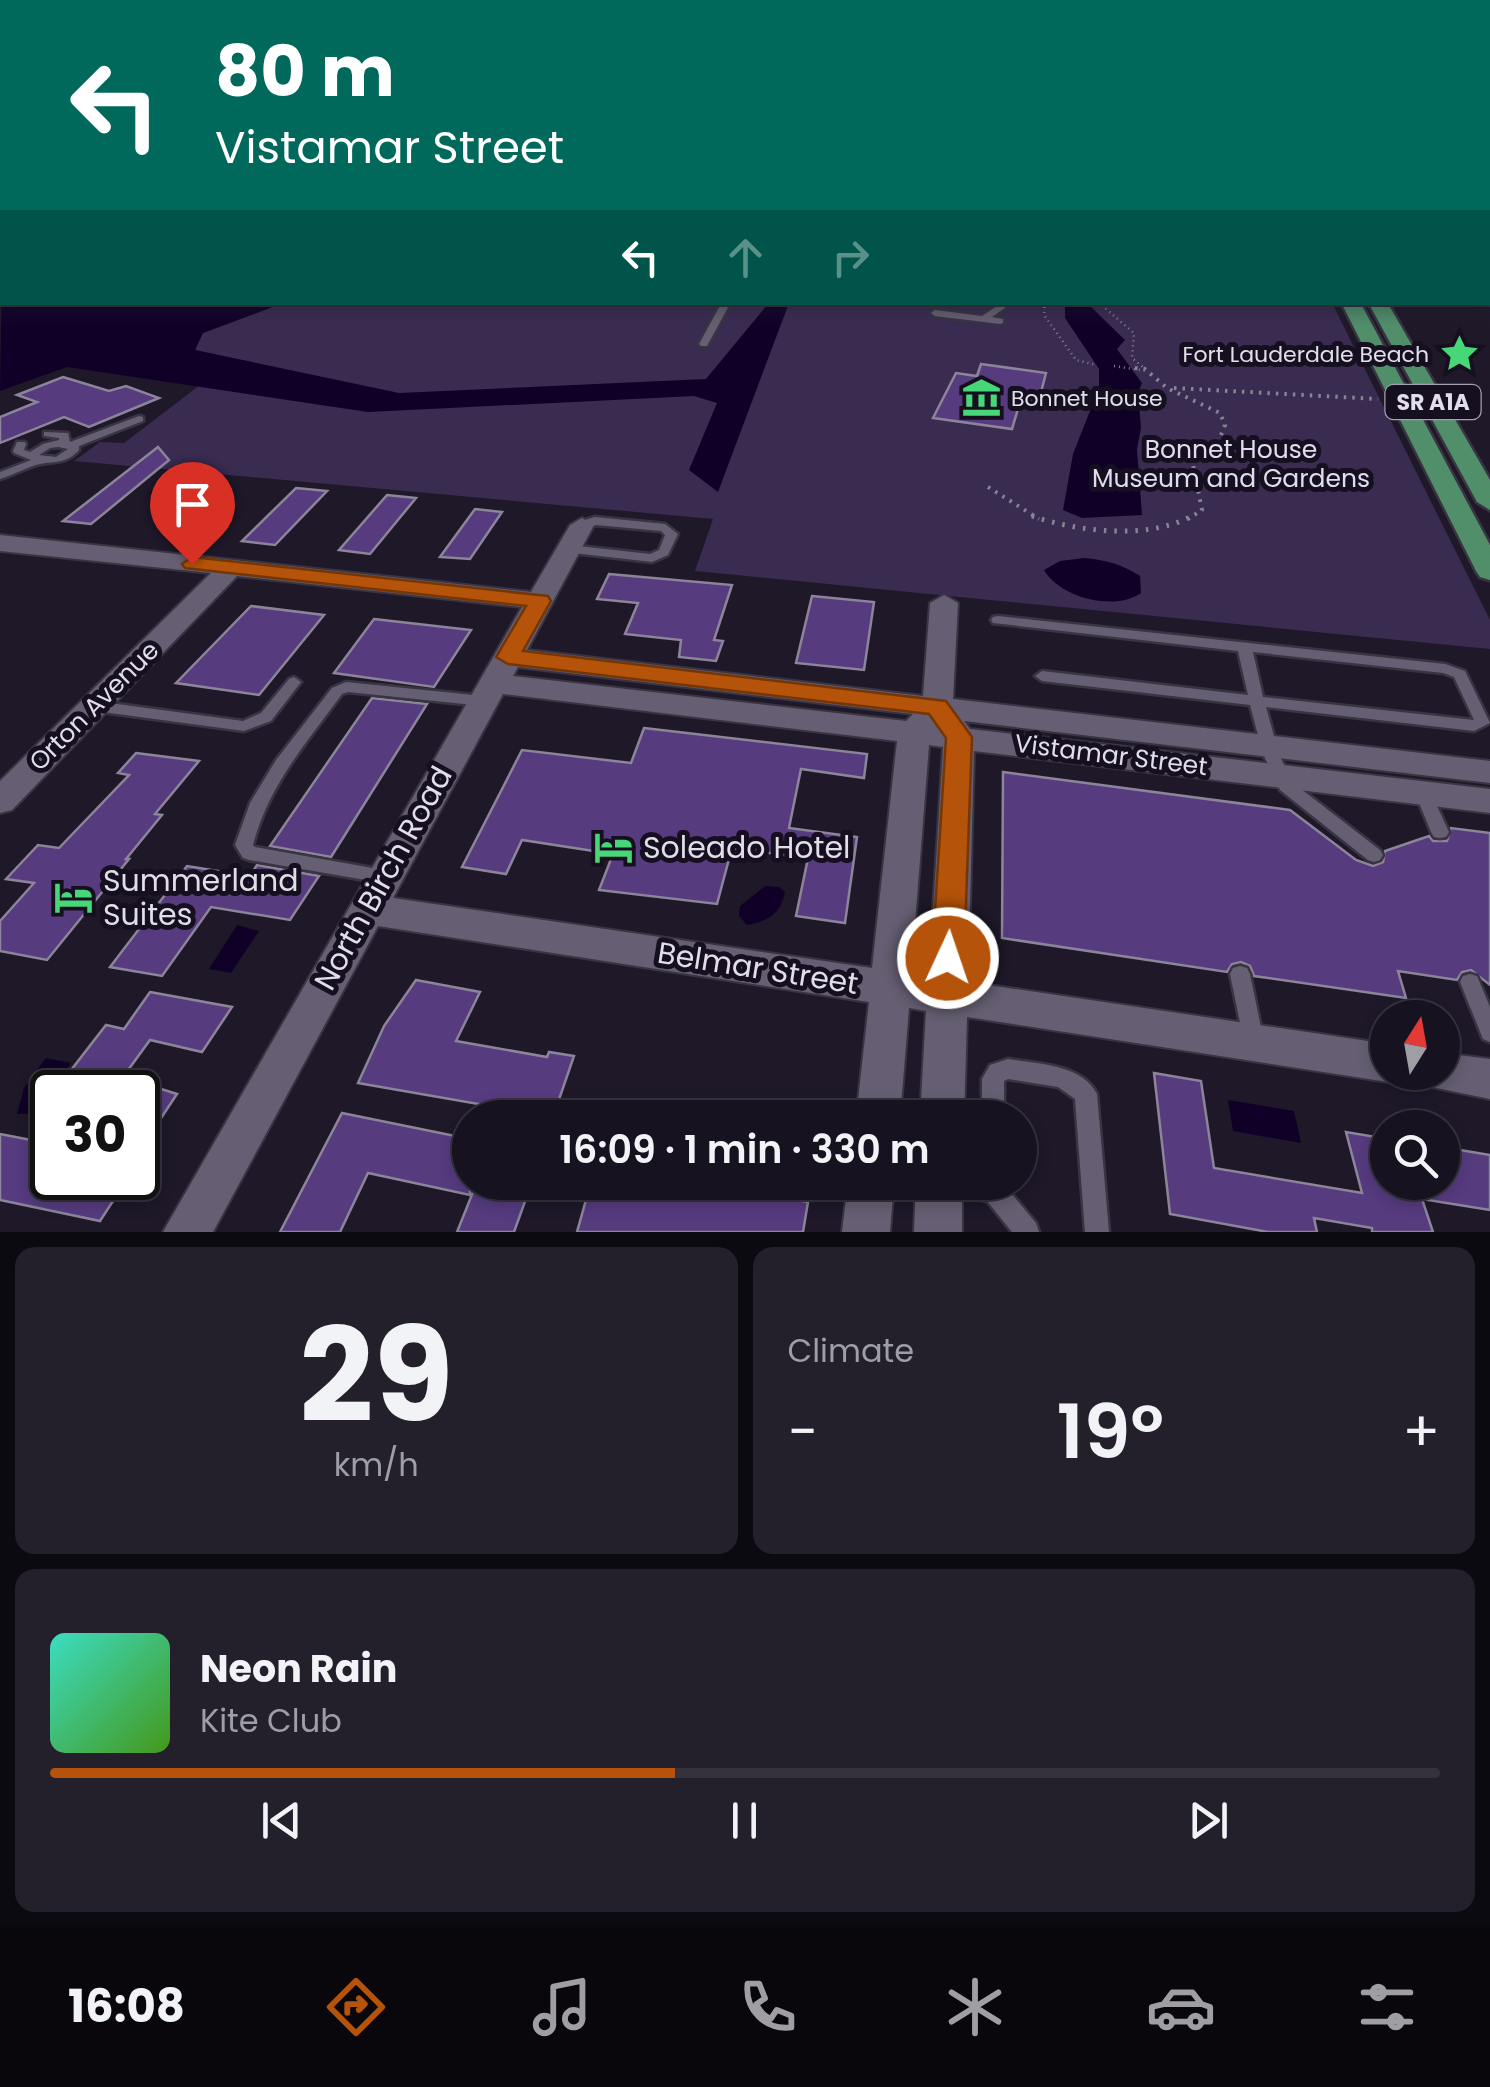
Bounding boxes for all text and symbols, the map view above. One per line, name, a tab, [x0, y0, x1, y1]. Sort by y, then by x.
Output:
text: 80 m	[215, 22, 395, 121]
icon: left	[50, 40, 180, 170]
text: Vistamar Street	[215, 116, 564, 179]
icon: left	[613, 230, 668, 285]
icon: ahead	[718, 230, 773, 285]
icon: right	[823, 230, 878, 285]
place icon: Fort Lauderdale Beach	[1438, 333, 1480, 375]
place label: Fort Lauderdale Beach	[1182, 339, 1429, 370]
museum icon: Bonnet House	[960, 377, 1002, 419]
place label: Bonnet House	[1011, 383, 1163, 414]
road number: SR A1A	[1386, 385, 1480, 419]
park label: Bonnet House Museum and Gardens	[1092, 432, 1370, 496]
pin	[150, 462, 235, 565]
icon: arrive	[165, 477, 220, 532]
street label: Orton Avenue	[21, 633, 167, 779]
street label: Vistamar Street	[1013, 726, 1209, 784]
street label: North Birch Road	[304, 758, 462, 998]
hotel icon: Soleado Hotel	[592, 826, 634, 868]
place label: Soleado Hotel	[643, 826, 850, 869]
place label: Summerland Suites	[103, 859, 299, 936]
hotel icon: Summerland Suites	[52, 876, 94, 918]
position arrow	[896, 906, 1000, 1010]
street label: Belmar Street	[655, 931, 861, 1005]
north arrow	[1370, 1000, 1460, 1090]
map controls	[1370, 1000, 1460, 1200]
speed limit sign: 30	[30, 1070, 160, 1200]
button: search	[1370, 1110, 1460, 1200]
text: 16:09 · 1 min · 330 m	[559, 1123, 930, 1176]
text: 29	[299, 1284, 453, 1467]
text: Climate	[788, 1328, 914, 1373]
text: 19°	[1056, 1379, 1164, 1484]
text: −	[788, 1393, 818, 1470]
text: +	[1402, 1393, 1440, 1470]
text: km/h	[334, 1442, 419, 1487]
text: Neon Rain	[200, 1642, 397, 1695]
text: Kite Club	[200, 1698, 342, 1743]
icon: previous	[254, 1793, 309, 1848]
icon: pause	[717, 1793, 772, 1848]
icon: next	[1181, 1793, 1236, 1848]
icon: directions	[321, 1972, 391, 2042]
icon: music	[527, 1972, 597, 2042]
icon: phone	[733, 1972, 803, 2042]
icon: climate	[940, 1972, 1010, 2042]
icon: car	[1146, 1972, 1216, 2042]
icon: filters	[1352, 1972, 1422, 2042]
text: 16:08	[68, 1975, 185, 2038]

